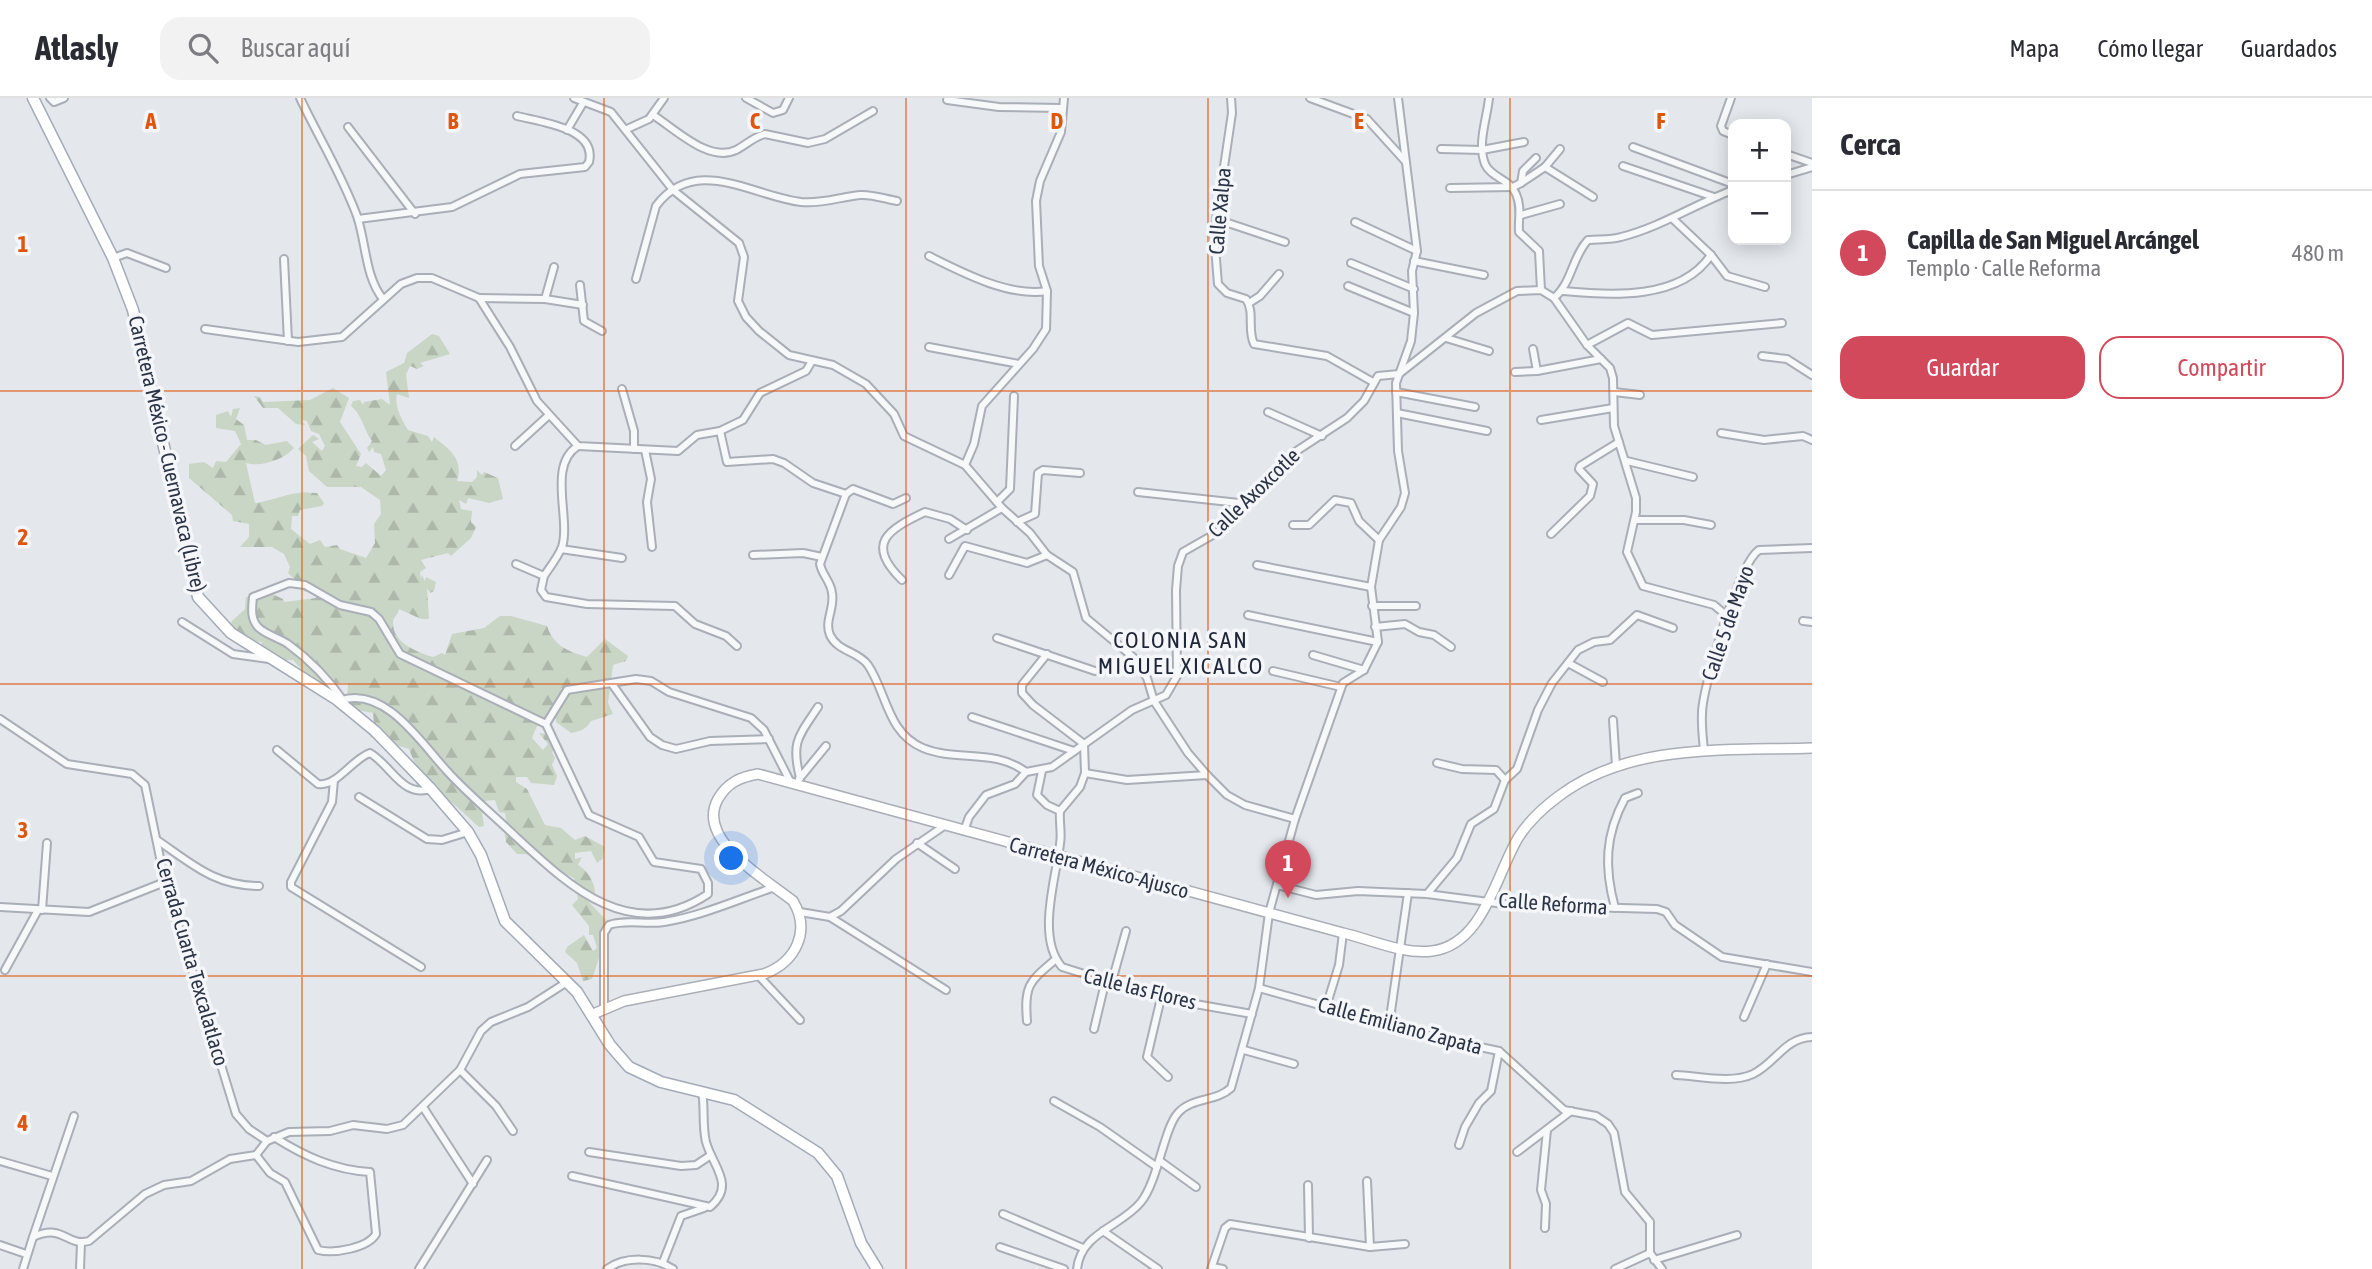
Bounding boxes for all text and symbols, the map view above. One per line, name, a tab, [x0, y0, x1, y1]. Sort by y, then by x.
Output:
search box	[160, 17, 650, 80]
text: Atlasly	[35, 29, 118, 67]
icon: search	[184, 29, 222, 67]
text: Buscar aquí	[240, 33, 350, 63]
text: Mapa	[2010, 35, 2059, 62]
text: Cómo llegar	[2097, 35, 2203, 62]
text: Guardados	[2241, 35, 2337, 62]
text: A	[144, 108, 157, 134]
text: B	[448, 108, 459, 134]
text: C	[750, 108, 761, 134]
text: D	[1051, 108, 1064, 134]
text: E	[1354, 108, 1364, 134]
text: F	[1656, 108, 1666, 134]
map controls	[1728, 119, 1791, 245]
button: +	[1728, 119, 1791, 182]
text: Cerca	[1840, 127, 1901, 161]
street label: Calle Xalpa	[1203, 167, 1235, 255]
button: −	[1728, 182, 1791, 245]
text: Capilla de San Miguel Arcángel	[1907, 225, 2199, 255]
text: 1	[18, 231, 29, 257]
text: 1	[1858, 240, 1868, 266]
text: 480 m	[2292, 240, 2344, 266]
text: Templo · Calle Reforma	[1907, 255, 2101, 281]
street label: Carretera México - Cuernavaca (Libre)	[124, 313, 211, 594]
button: Guardar	[1840, 336, 2085, 399]
button: Compartir	[2099, 336, 2344, 399]
street label: Calle Axoxcotle	[1203, 443, 1304, 542]
text: 2	[18, 524, 28, 550]
street label: Calle 5 de Mayo	[1696, 562, 1758, 683]
district label: COLONIA SAN MIGUEL XICALCO	[1098, 627, 1264, 679]
text: 3	[18, 817, 28, 843]
street label: Carretera México-Ajusco	[1007, 832, 1192, 903]
pin: 1	[1265, 840, 1311, 898]
your location	[714, 841, 748, 875]
street label: Cerrada Cuarta Texcalatlaco	[152, 855, 234, 1068]
street label: Calle Reforma	[1498, 887, 1608, 919]
street label: Calle las Flores	[1082, 962, 1199, 1014]
street label: Calle Emiliano Zapata	[1315, 992, 1485, 1059]
text: 4	[17, 1110, 29, 1136]

